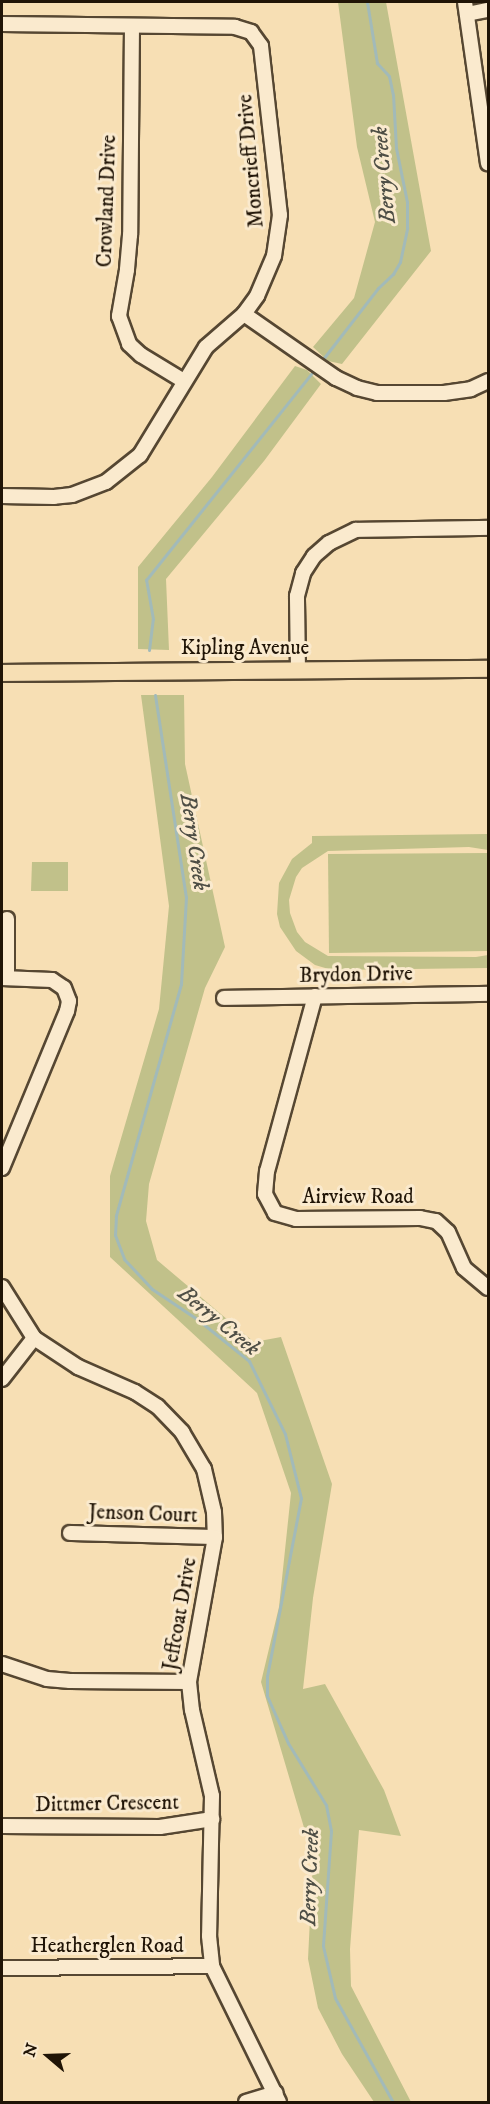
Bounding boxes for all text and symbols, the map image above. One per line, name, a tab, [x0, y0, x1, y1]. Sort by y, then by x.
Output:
street label: Moncrieff Drive	[233, 93, 269, 229]
water label: Berry Creek	[367, 125, 401, 225]
street label: Crowland Drive	[92, 134, 122, 268]
street label: Kipling Avenue	[181, 635, 309, 661]
water label: Berry Creek	[174, 792, 214, 892]
street label: Brydon Drive	[299, 961, 413, 989]
street label: Airview Road	[302, 1184, 414, 1210]
water label: Berry Creek	[173, 1280, 265, 1362]
street label: Jenson Court	[88, 1500, 198, 1528]
street label: Jeffcoat Drive	[158, 1555, 202, 1673]
street label: Dittmer Crescent	[35, 1790, 179, 1818]
water label: Berry Creek	[295, 1828, 325, 1926]
street label: Heatherglen Road	[30, 1933, 184, 1959]
north arrow	[18, 2026, 78, 2086]
text: N	[19, 2041, 43, 2060]

